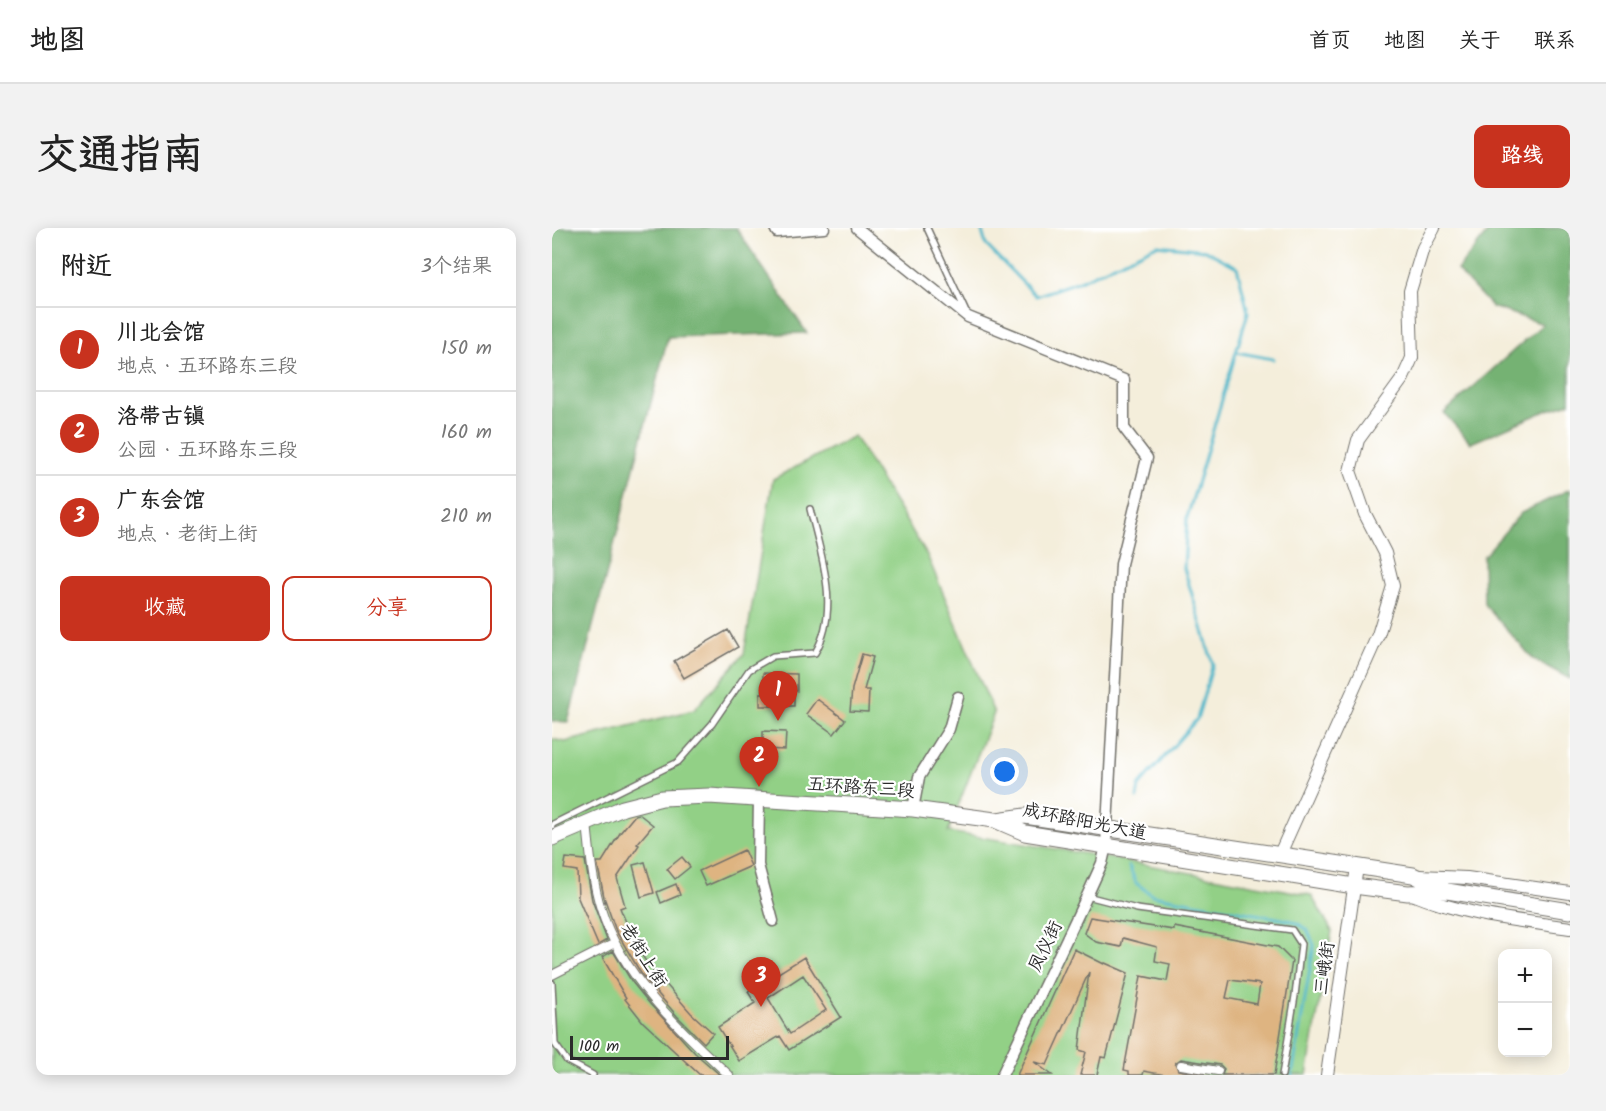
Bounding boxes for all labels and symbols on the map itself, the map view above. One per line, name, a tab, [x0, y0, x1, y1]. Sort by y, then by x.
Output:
pin: 1	[758, 672, 798, 721]
pin: 2	[740, 738, 778, 787]
your location	[990, 757, 1019, 786]
street label: 五环路东三段	[806, 770, 916, 807]
street label: 成环路阳光大道	[1020, 796, 1149, 849]
street label: 凤仪街	[1021, 916, 1071, 977]
street label: 老街上街	[611, 918, 674, 994]
street label: 三峨街	[1307, 939, 1344, 997]
pin: 3	[742, 958, 780, 1007]
scale bar	[570, 1033, 729, 1060]

